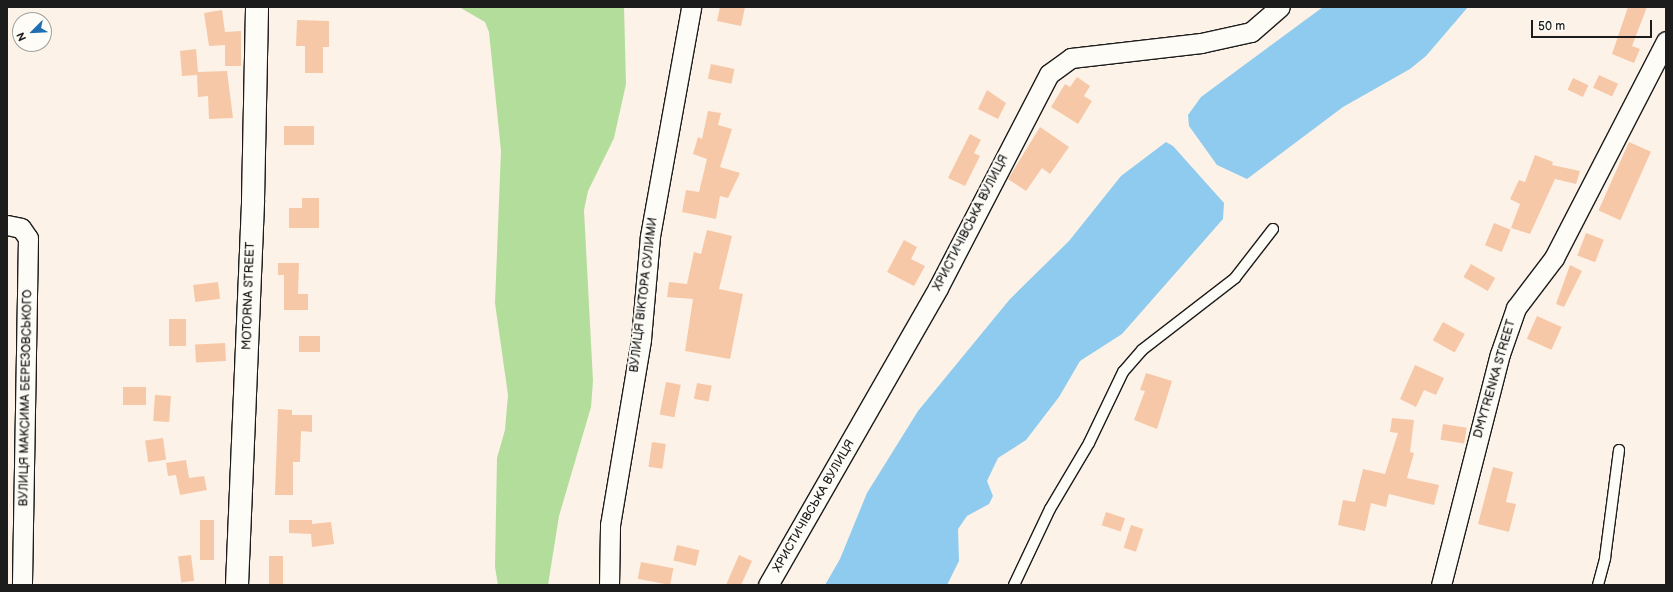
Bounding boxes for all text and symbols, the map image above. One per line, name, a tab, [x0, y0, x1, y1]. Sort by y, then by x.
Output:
north arrow	[12, 12, 52, 52]
scale bar	[1533, 12, 1654, 38]
text: 50 m	[1538, 19, 1565, 34]
text: N	[14, 30, 29, 43]
street label: ХРИСТИЧІВСЬКА ВУЛИЦЯ	[930, 153, 1012, 293]
street label: ВУЛИЦЯ ВІКТОРА СУЛИМИ	[627, 217, 661, 373]
street label: MOTORNA STREET	[240, 242, 258, 350]
street label: ВУЛИЦЯ МАКСИМА БЕРЕЗОВСЬКОГО	[17, 289, 35, 507]
street label: DMYTRENKA STREET	[1471, 318, 1519, 440]
street label: ХРИСТИЧІВСЬКА ВУЛИЦЯ	[770, 437, 858, 575]

